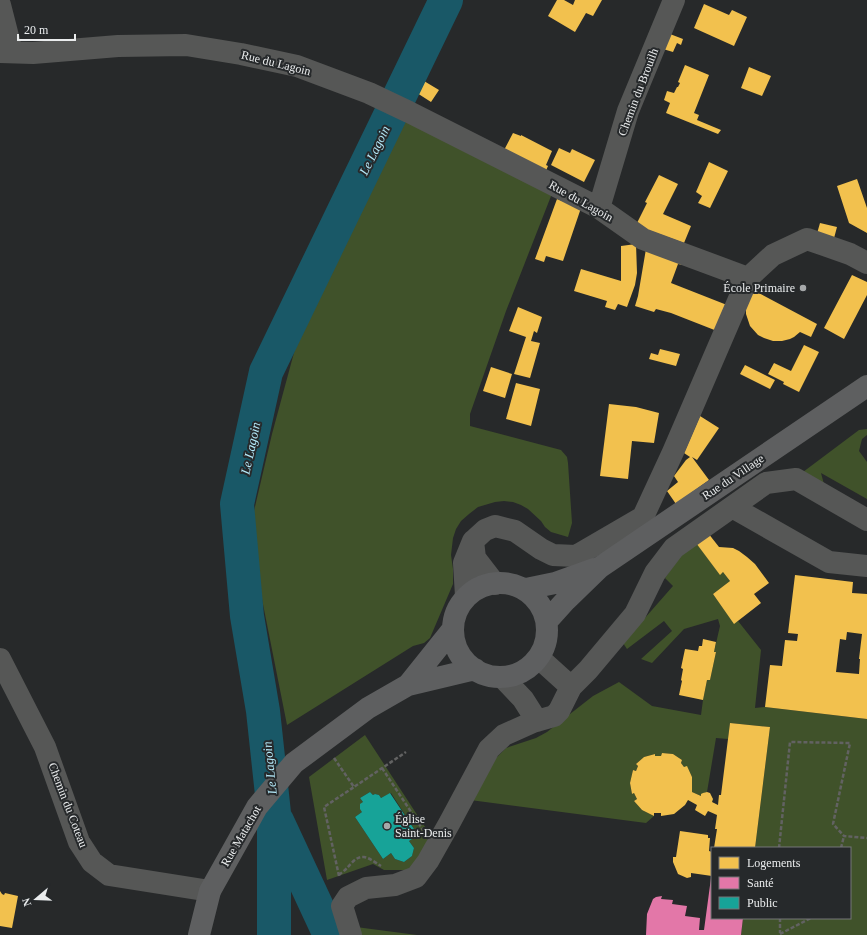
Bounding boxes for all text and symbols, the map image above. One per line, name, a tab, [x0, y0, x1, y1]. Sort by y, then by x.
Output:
scale bar	[18, 16, 75, 42]
text: 20 m	[24, 23, 49, 37]
street label: Chemin du Brouilh	[615, 46, 661, 138]
street label: Rue du Lagoin	[240, 48, 312, 78]
water label: Le Lagoin	[356, 123, 393, 178]
street label: Rue du Lagoin	[546, 178, 616, 224]
place label: École Primaire	[723, 281, 795, 295]
marker: École Primaire	[798, 283, 808, 293]
water label: Le Lagoin	[237, 421, 263, 477]
street label: Rue du Village	[699, 451, 767, 503]
water label: Le Lagoin	[259, 741, 280, 796]
street label: Chemin du Coteau	[45, 760, 91, 850]
street label: Rue Matachot	[218, 803, 264, 869]
place label: Église Saint-Denis	[395, 812, 452, 840]
marker: Église Saint-Denis	[382, 821, 392, 831]
legend	[711, 847, 851, 919]
text: Logements	[747, 856, 801, 870]
text: Santé	[747, 876, 774, 890]
north arrow	[16, 879, 56, 919]
text: N	[20, 896, 34, 908]
text: Public	[747, 896, 778, 910]

